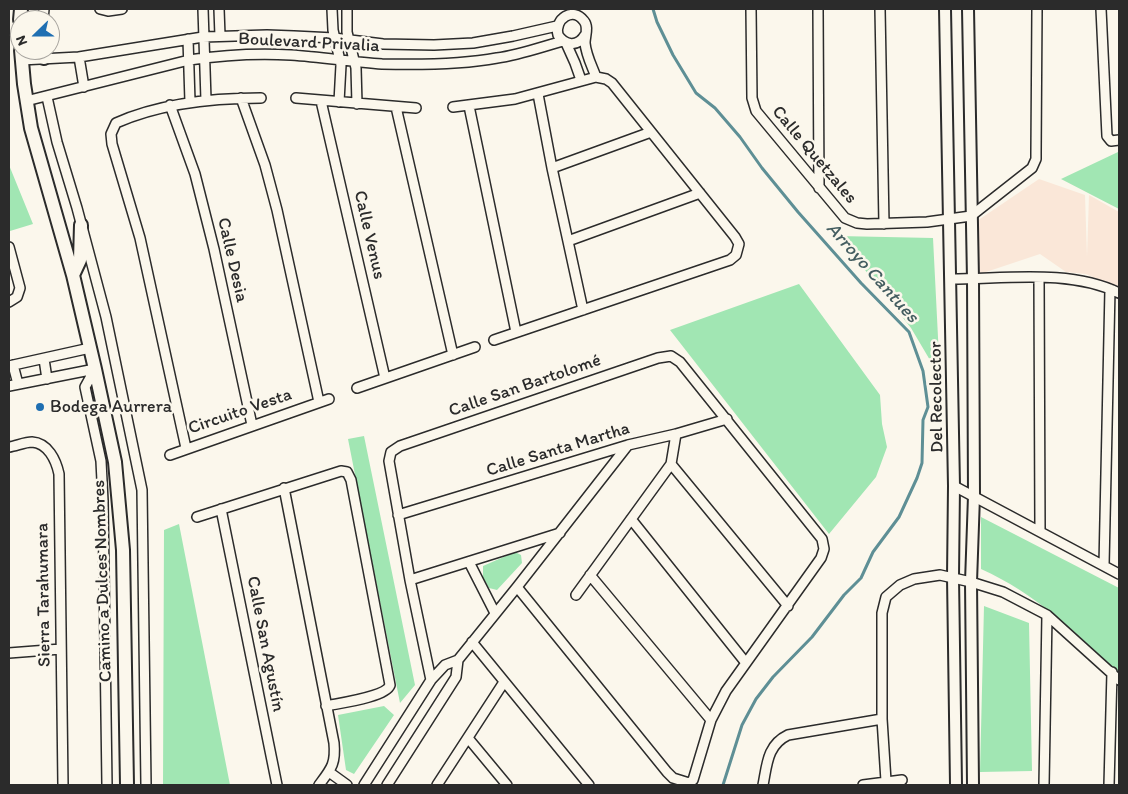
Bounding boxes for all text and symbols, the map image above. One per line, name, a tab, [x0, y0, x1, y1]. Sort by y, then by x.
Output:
north arrow	[10, 10, 60, 60]
street label: Boulevard Privalia	[238, 29, 380, 57]
text: N	[12, 33, 31, 48]
street label: Calle Quetzales	[767, 102, 861, 208]
street label: Calle Venus	[348, 189, 390, 281]
street label: Calle Desia	[212, 216, 252, 304]
water label: Arroyo Cantues	[821, 218, 923, 328]
street label: Del Recolector	[925, 341, 949, 453]
street label: Calle San Bartolomé	[446, 350, 604, 422]
street label: Circuito Vesta	[185, 384, 295, 440]
place label: Bodega Aurrera	[50, 396, 172, 418]
marker: Bodega Aurrera	[34, 401, 46, 413]
street label: Calle Santa Martha	[484, 418, 632, 482]
street label: Camino a Dulces Nombres	[89, 480, 117, 682]
street label: Sierra Tarahumara	[32, 523, 56, 667]
street label: Calle San Agustín	[241, 574, 289, 714]

